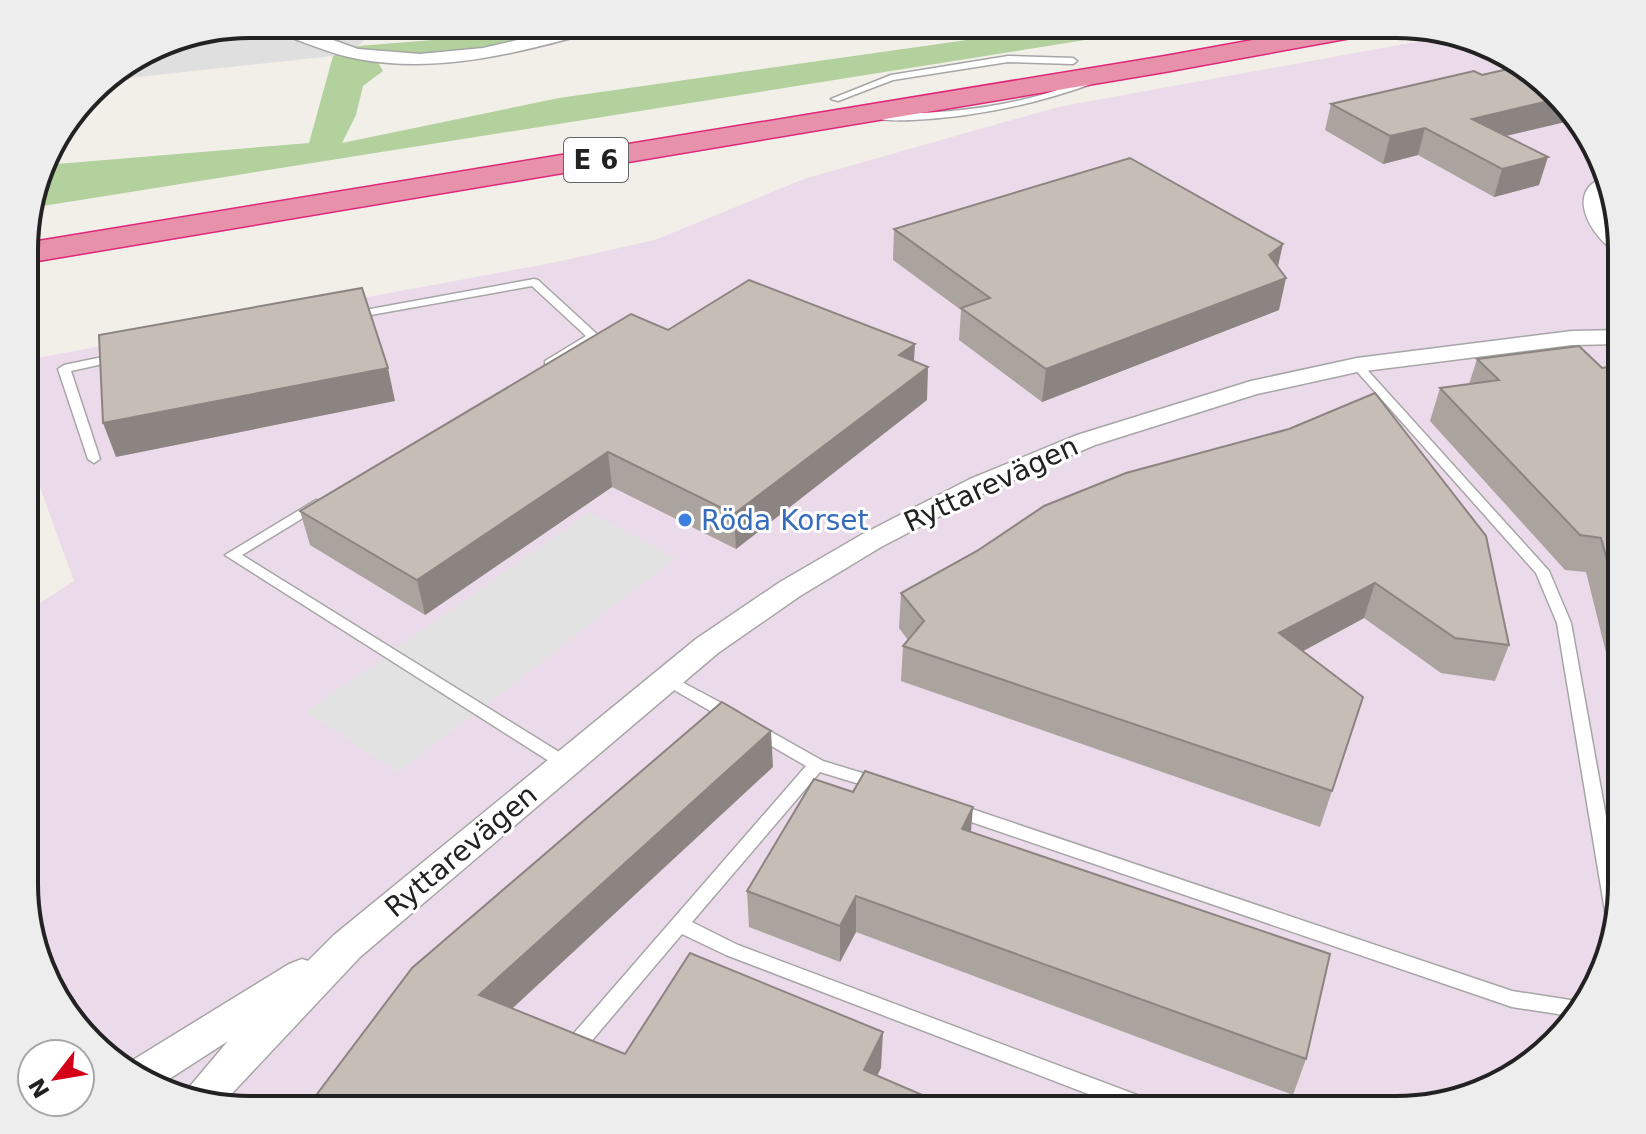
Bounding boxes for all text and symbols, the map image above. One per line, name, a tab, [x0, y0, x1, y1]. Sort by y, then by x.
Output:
road number: E 6	[564, 138, 628, 182]
street label: Ryttarevägen	[899, 429, 1083, 539]
place label: Röda Korset	[701, 504, 869, 537]
marker: Röda Korset	[676, 511, 694, 529]
street label: Ryttarevägen	[378, 778, 544, 924]
north arrow	[16, 1038, 96, 1118]
text: N	[24, 1074, 55, 1102]

